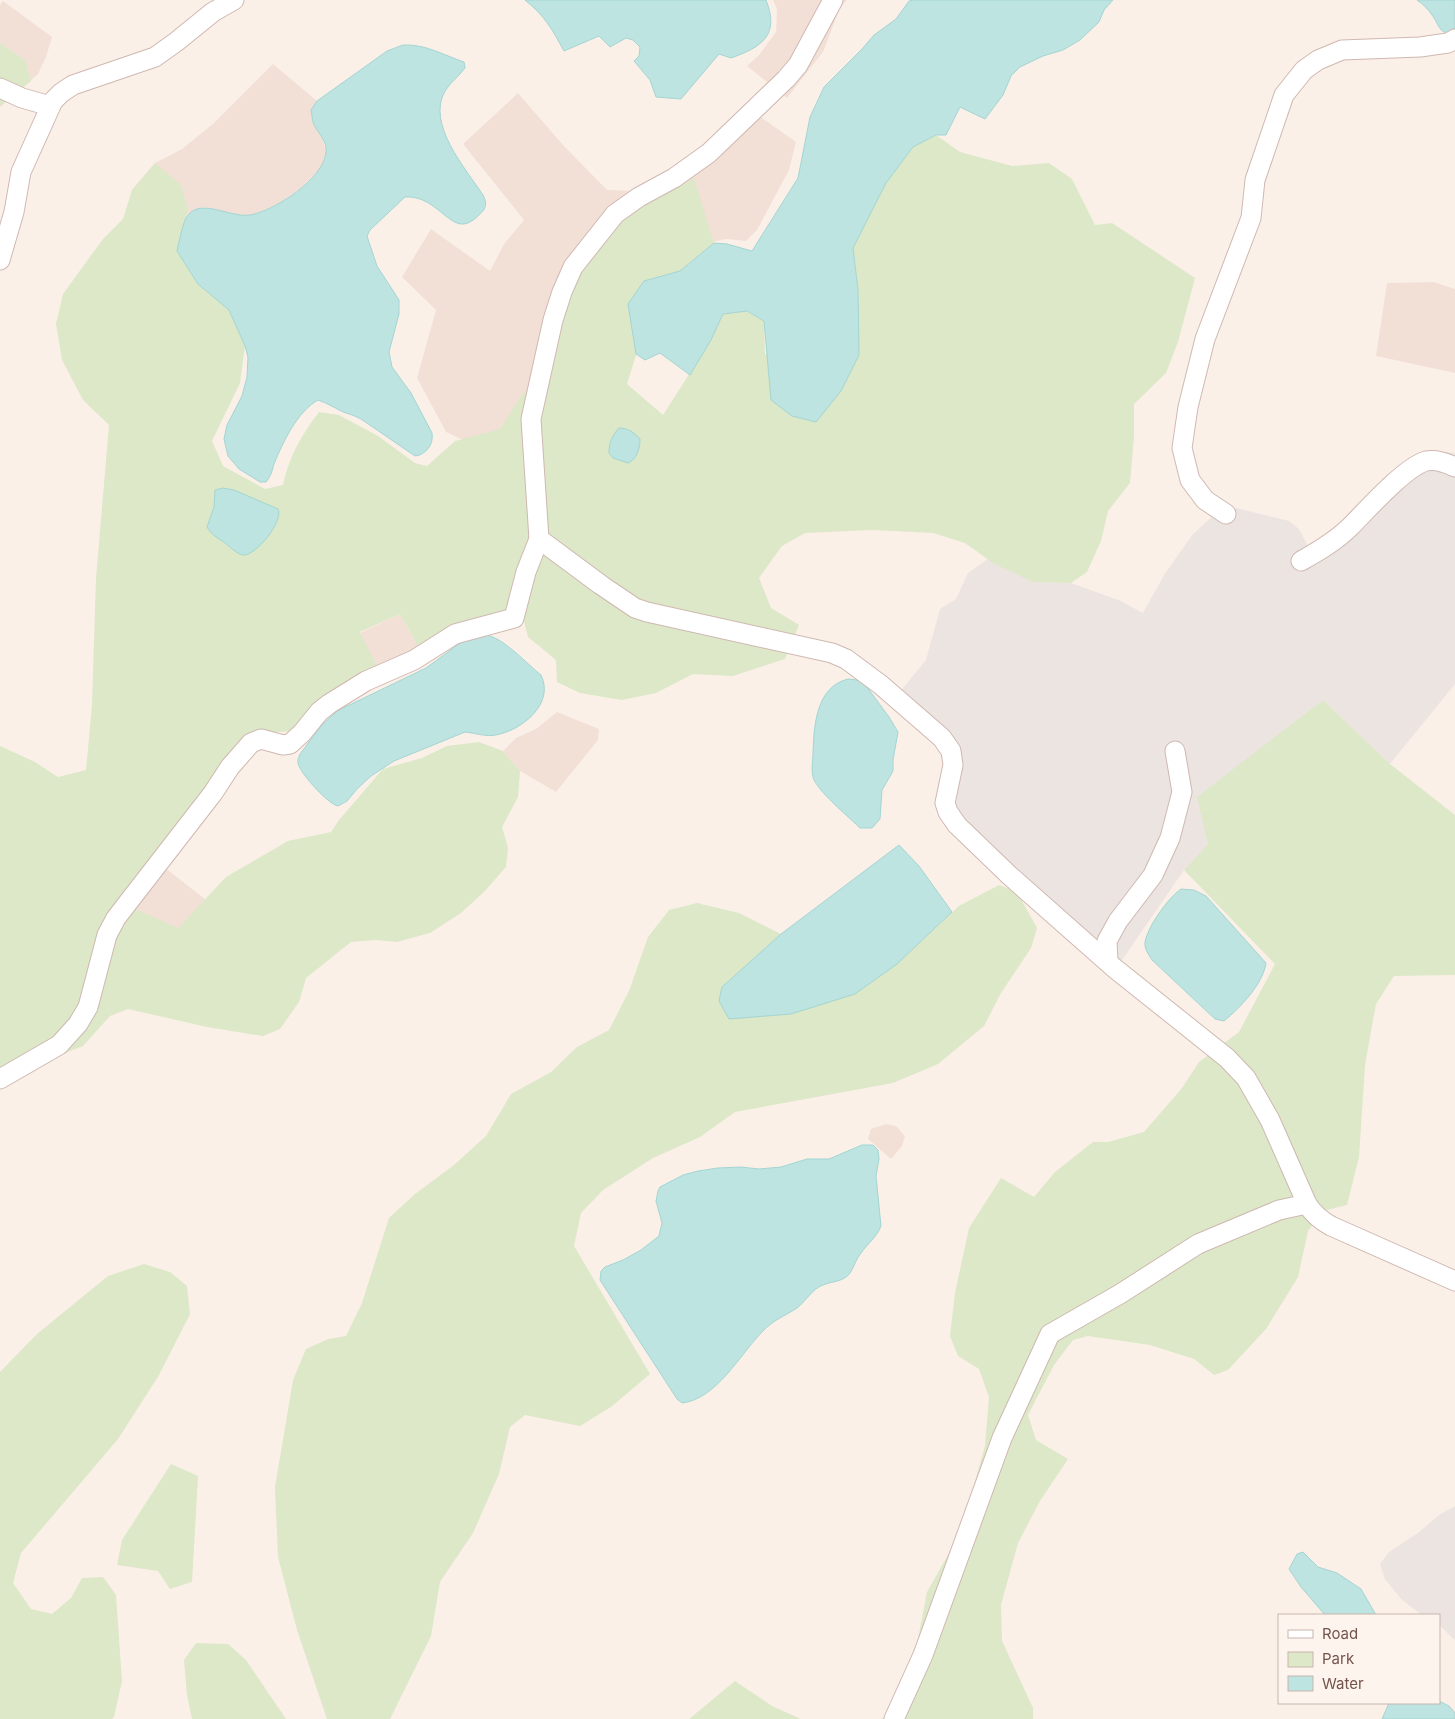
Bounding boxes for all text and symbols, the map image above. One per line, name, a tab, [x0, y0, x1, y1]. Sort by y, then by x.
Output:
legend	[1278, 1614, 1440, 1704]
text: Road	[1322, 1624, 1358, 1643]
text: Park	[1322, 1649, 1355, 1668]
text: Water	[1322, 1674, 1364, 1693]

